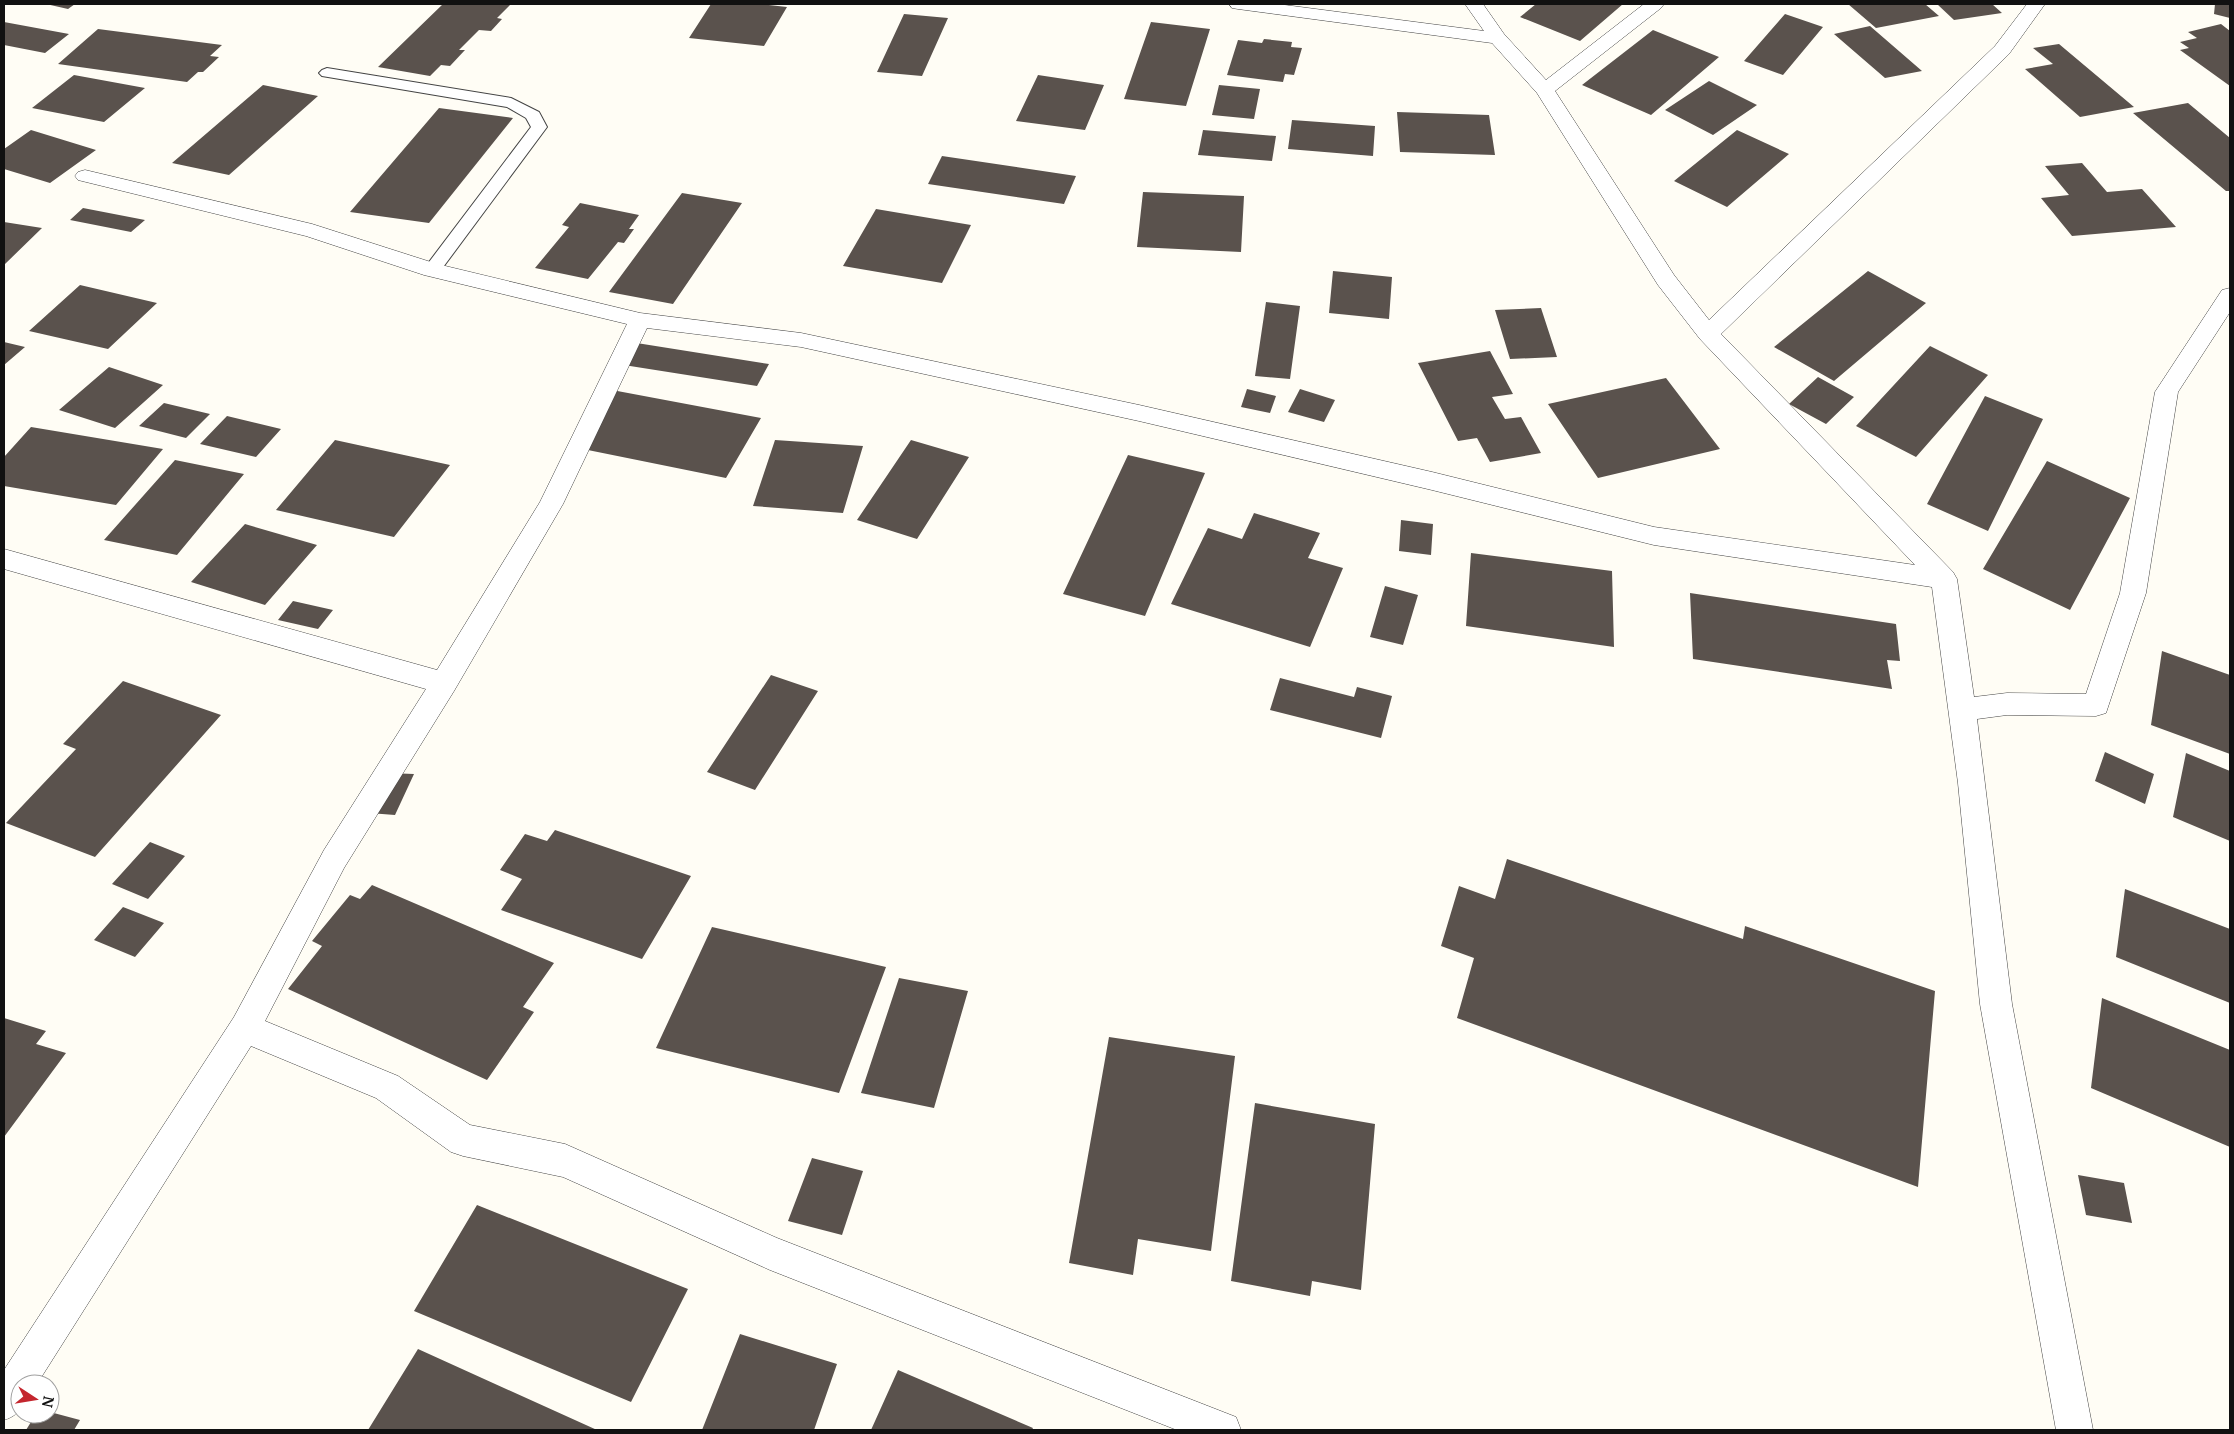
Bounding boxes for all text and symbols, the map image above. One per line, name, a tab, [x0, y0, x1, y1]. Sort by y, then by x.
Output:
north arrow	[10, 1374, 60, 1424]
text: N	[38, 1394, 58, 1409]

